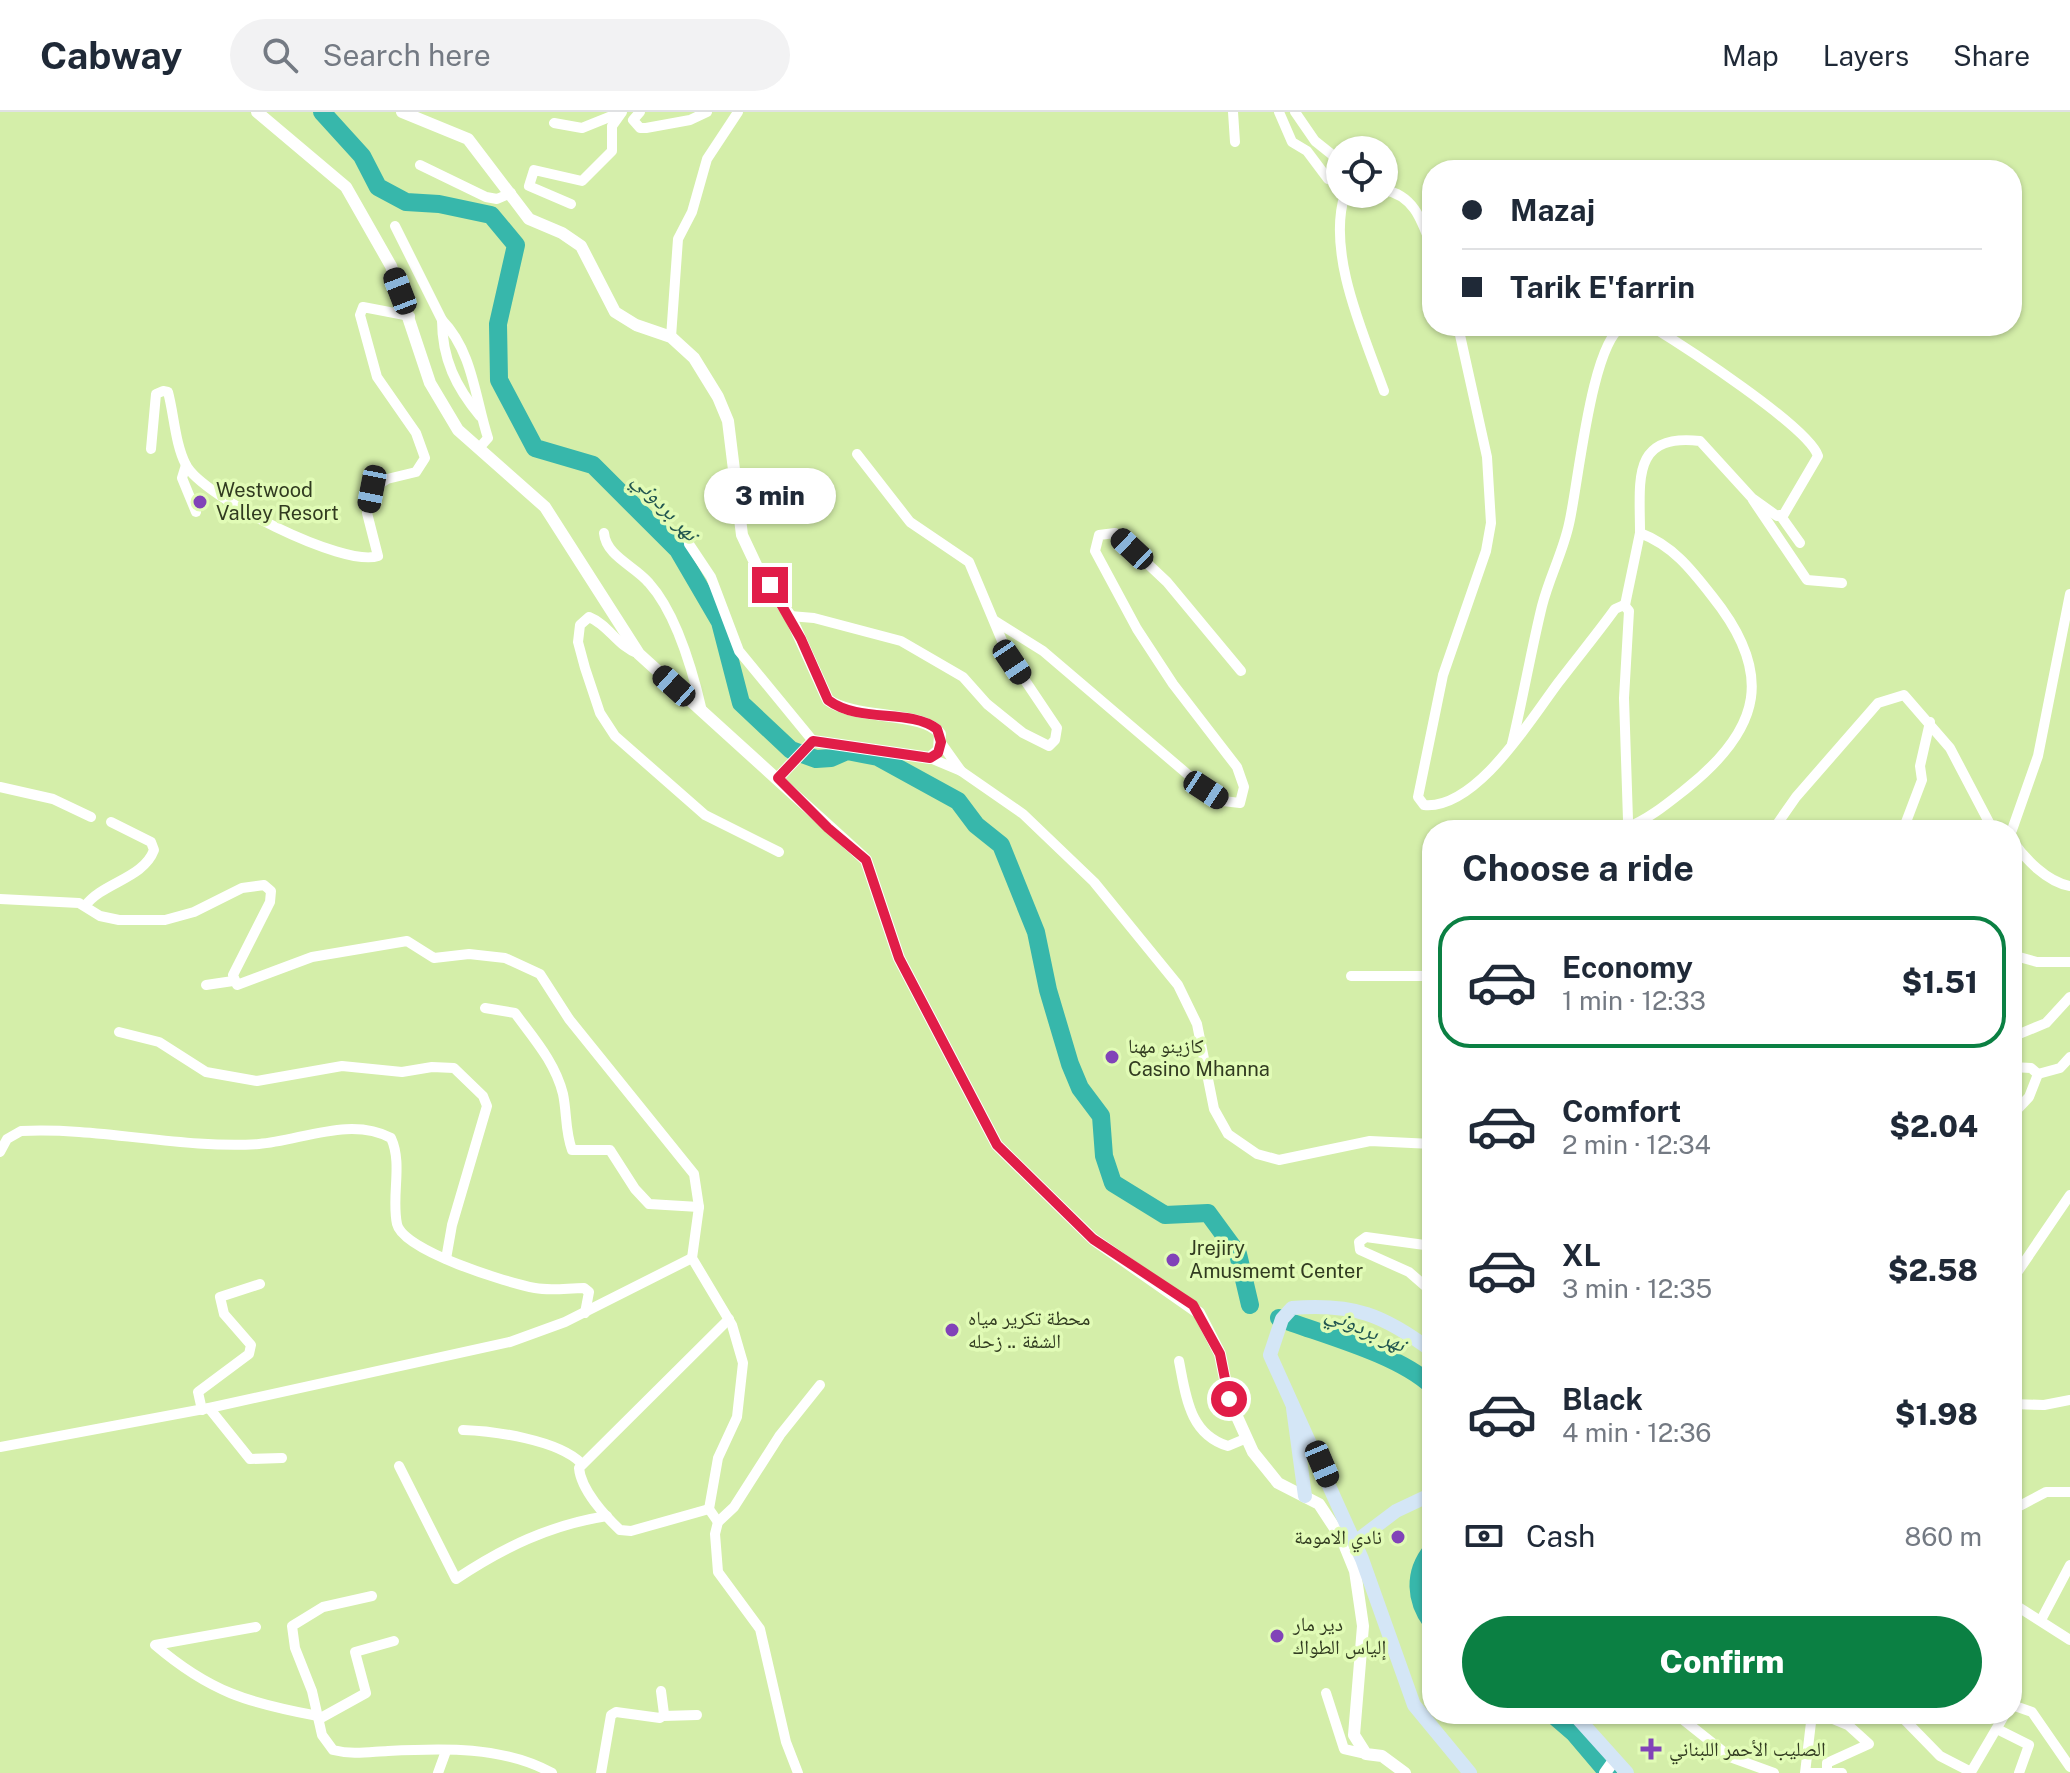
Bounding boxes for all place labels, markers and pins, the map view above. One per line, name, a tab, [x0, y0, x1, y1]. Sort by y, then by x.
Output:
place label: Westwood Valley Resort	[216, 478, 339, 525]
marker: Westwood Valley Resort	[191, 493, 209, 511]
place label: كازينو مهنا Casino Mhanna	[1128, 1034, 1270, 1081]
marker: كازينو مهنا Casino Mhanna	[1103, 1048, 1121, 1066]
place label: Jrejiry Amusmemt Center	[1189, 1236, 1363, 1283]
marker: Jrejiry Amusmemt Center	[1164, 1251, 1182, 1269]
place label: محطة تكرير مياه الشفة .. زحله	[968, 1306, 1090, 1353]
marker: محطة تكرير مياه الشفة .. زحله	[943, 1321, 961, 1339]
place label: نادي الامومة	[1294, 1525, 1382, 1553]
marker: نادي الامومة	[1389, 1528, 1407, 1546]
place label: دير مار إلياس الطواك	[1292, 1612, 1386, 1661]
marker: دير مار إلياس الطواك	[1268, 1627, 1286, 1645]
place label: الصليب الأحمر اللبناني	[1669, 1737, 1826, 1765]
marker: الصليب الأحمر اللبناني	[1640, 1738, 1662, 1760]

